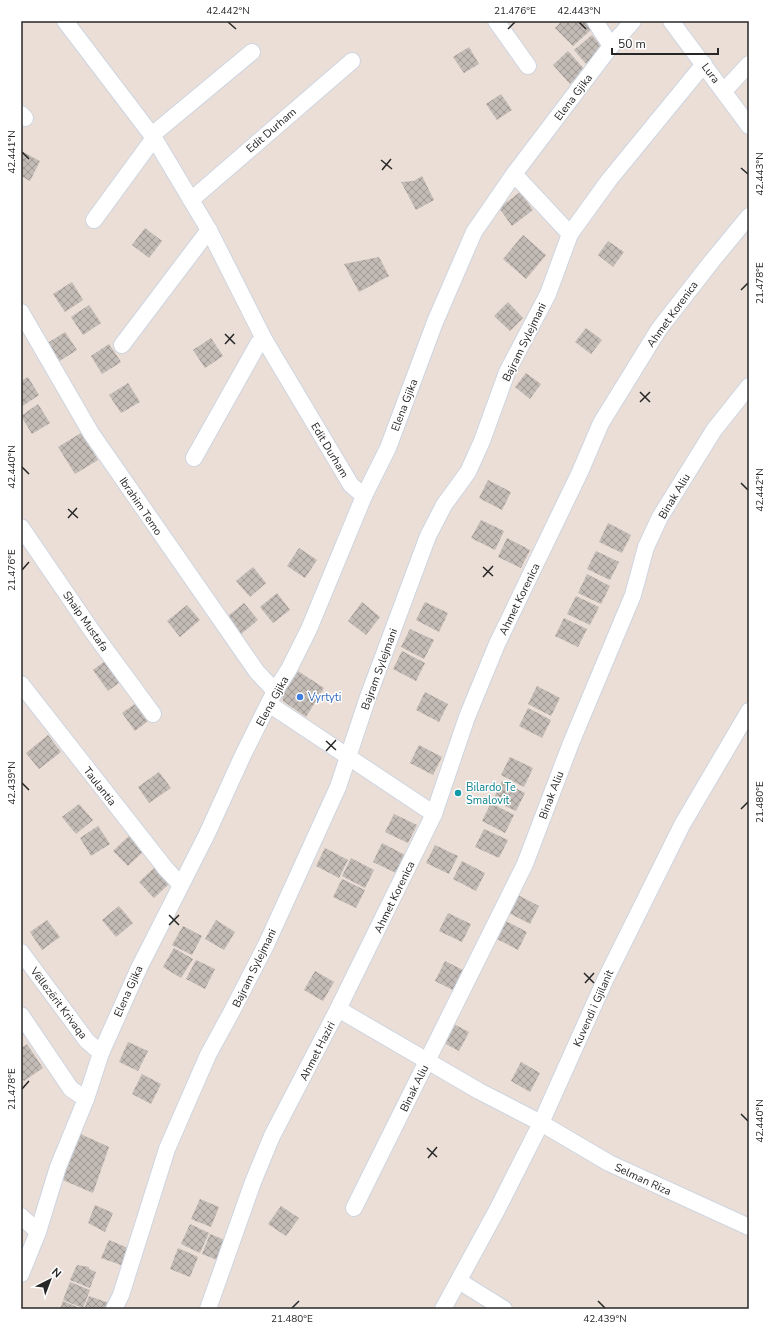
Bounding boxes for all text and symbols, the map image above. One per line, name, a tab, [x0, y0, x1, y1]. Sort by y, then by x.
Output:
text: 42.442°N	[206, 4, 250, 18]
text: 21.476°E	[494, 4, 536, 18]
text: 42.443°N	[557, 4, 601, 18]
scale bar	[612, 30, 718, 56]
text: 50 m	[618, 36, 646, 52]
street label: Lura	[698, 60, 723, 87]
street label: Elena Gjika	[551, 71, 596, 124]
street label: Edit Durham	[243, 104, 300, 156]
text: 42.441°N	[5, 130, 19, 174]
text: 42.443°N	[753, 152, 767, 196]
text: 21.478°E	[753, 262, 767, 304]
street label: Ahmet Korenica	[643, 278, 702, 350]
street label: Bajram Sylejmani	[499, 300, 550, 384]
street label: Elena Gjika	[388, 377, 421, 433]
street label: Edit Durham	[307, 420, 352, 481]
text: 42.440°N	[5, 445, 19, 489]
text: 42.442°N	[753, 468, 767, 512]
street label: Binak Aliu	[655, 471, 694, 522]
street label: Ibrahim Temo	[116, 474, 166, 538]
text: 21.476°E	[5, 549, 19, 591]
street label: Ahmet Korenica	[496, 561, 543, 638]
street label: Shaip Mustafa	[59, 588, 112, 655]
street label: Bajram Sylejmani	[358, 626, 401, 712]
street label: Elena Gjika	[253, 674, 292, 729]
place label: Vyrtyti	[307, 690, 341, 705]
marker: Vyrtyti	[295, 692, 305, 702]
text: 42.439°N	[5, 761, 19, 805]
street label: Taulantia	[80, 764, 120, 809]
street label: Binak Aliu	[535, 769, 568, 821]
place label: Bilardo Te Smalovit	[466, 780, 516, 808]
text: 21.480°E	[753, 781, 767, 823]
marker: Bilardo Te Smalovit	[453, 788, 463, 798]
street label: Ahmet Korenica	[371, 859, 418, 936]
street label: Bajram Sylejmani	[229, 926, 280, 1010]
street label: Elena Gjika	[110, 963, 147, 1019]
street label: Vëllezërit Krivaqa	[26, 964, 91, 1042]
street label: Kuvendi i Gjilanit	[570, 967, 617, 1049]
street label: Ahmet Haziri	[296, 1019, 339, 1083]
street label: Binak Aliu	[397, 1062, 432, 1114]
text: 21.478°E	[5, 1068, 19, 1110]
text: 42.440°N	[753, 1099, 767, 1143]
street label: Selman Riza	[612, 1160, 674, 1199]
north arrow	[30, 1260, 70, 1300]
text: N	[48, 1265, 64, 1281]
text: 21.480°E	[271, 1312, 313, 1326]
text: 42.439°N	[583, 1312, 627, 1326]

